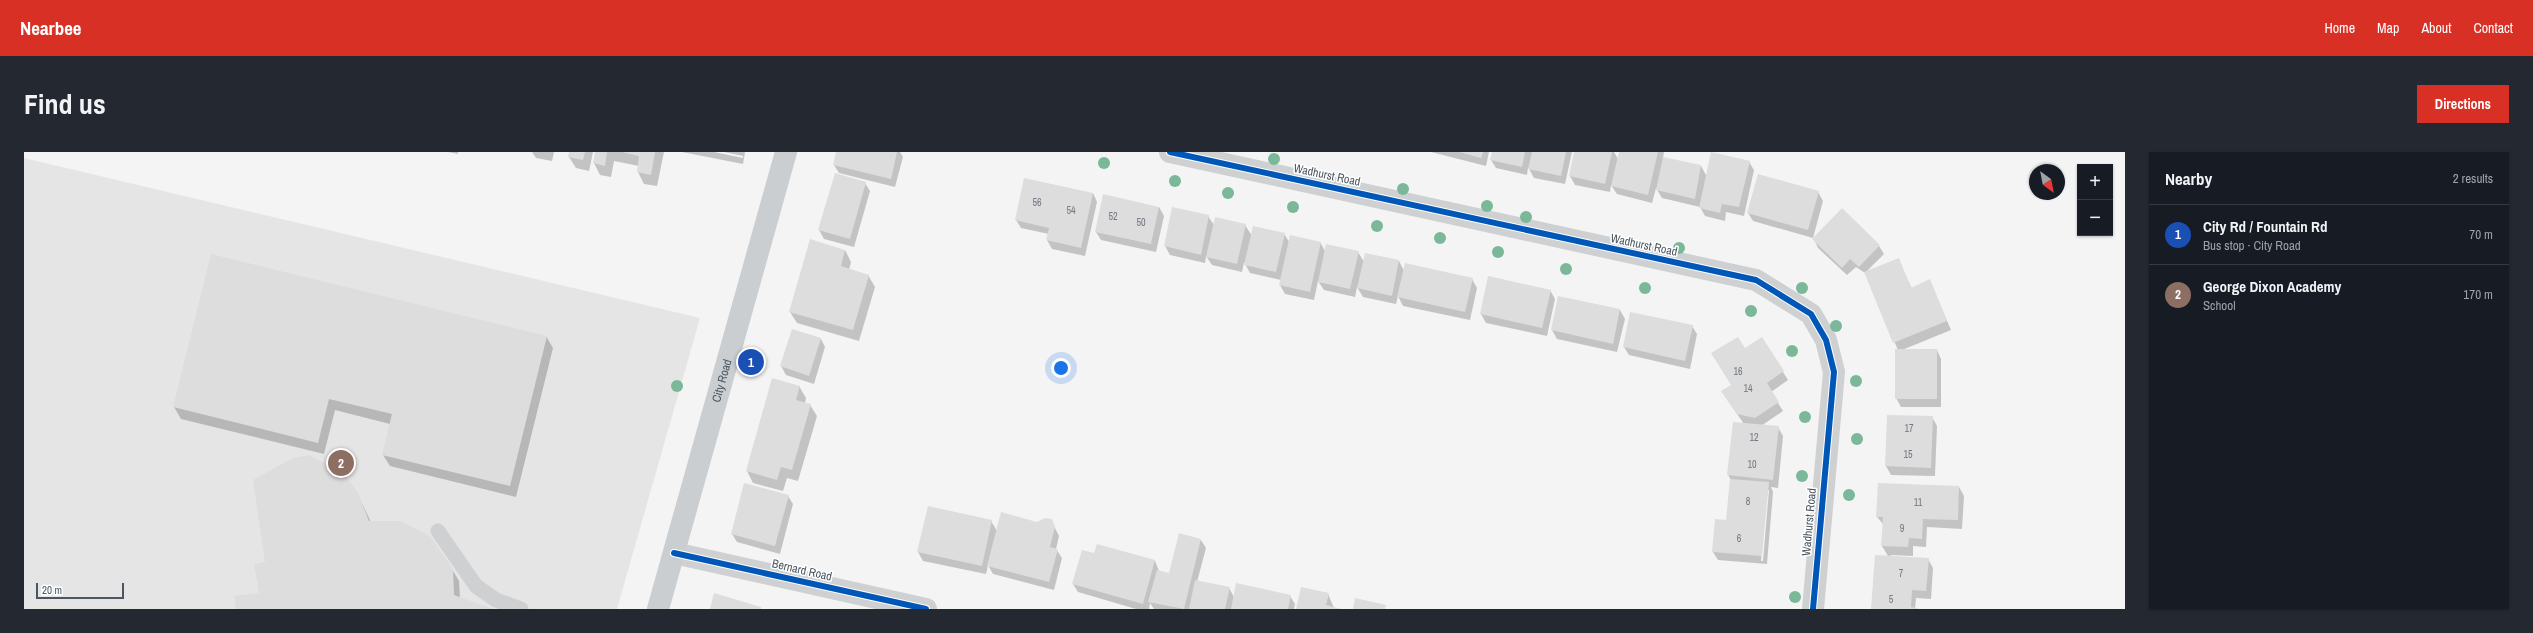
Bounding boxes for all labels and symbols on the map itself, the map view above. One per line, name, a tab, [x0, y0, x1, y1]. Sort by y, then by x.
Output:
street label: Wadhurst Road	[1292, 160, 1362, 190]
north arrow	[2029, 164, 2065, 200]
house number: 56	[1032, 196, 1042, 209]
house number: 54	[1066, 204, 1076, 217]
house number: 52	[1108, 210, 1118, 223]
house number: 50	[1136, 216, 1146, 229]
street label: Wadhurst Road	[1609, 230, 1679, 260]
pin: 1	[738, 347, 764, 377]
street label: City Road	[708, 358, 736, 404]
your location	[1051, 358, 1071, 378]
house number: 16	[1733, 365, 1743, 378]
house number: 14	[1743, 382, 1753, 395]
house number: 17	[1904, 422, 1914, 435]
house number: 12	[1749, 431, 1759, 444]
pin: 2	[328, 448, 354, 478]
house number: 15	[1903, 448, 1913, 461]
house number: 10	[1747, 458, 1757, 471]
street label: Wadhurst Road	[1798, 487, 1820, 557]
house number: 8	[1746, 495, 1751, 508]
house number: 11	[1914, 496, 1923, 509]
house number: 9	[1900, 522, 1905, 535]
house number: 6	[1737, 532, 1742, 545]
street label: Bernard Road	[770, 555, 834, 585]
house number: 7	[1899, 567, 1904, 580]
scale bar	[36, 581, 124, 600]
house number: 5	[1889, 593, 1894, 606]

